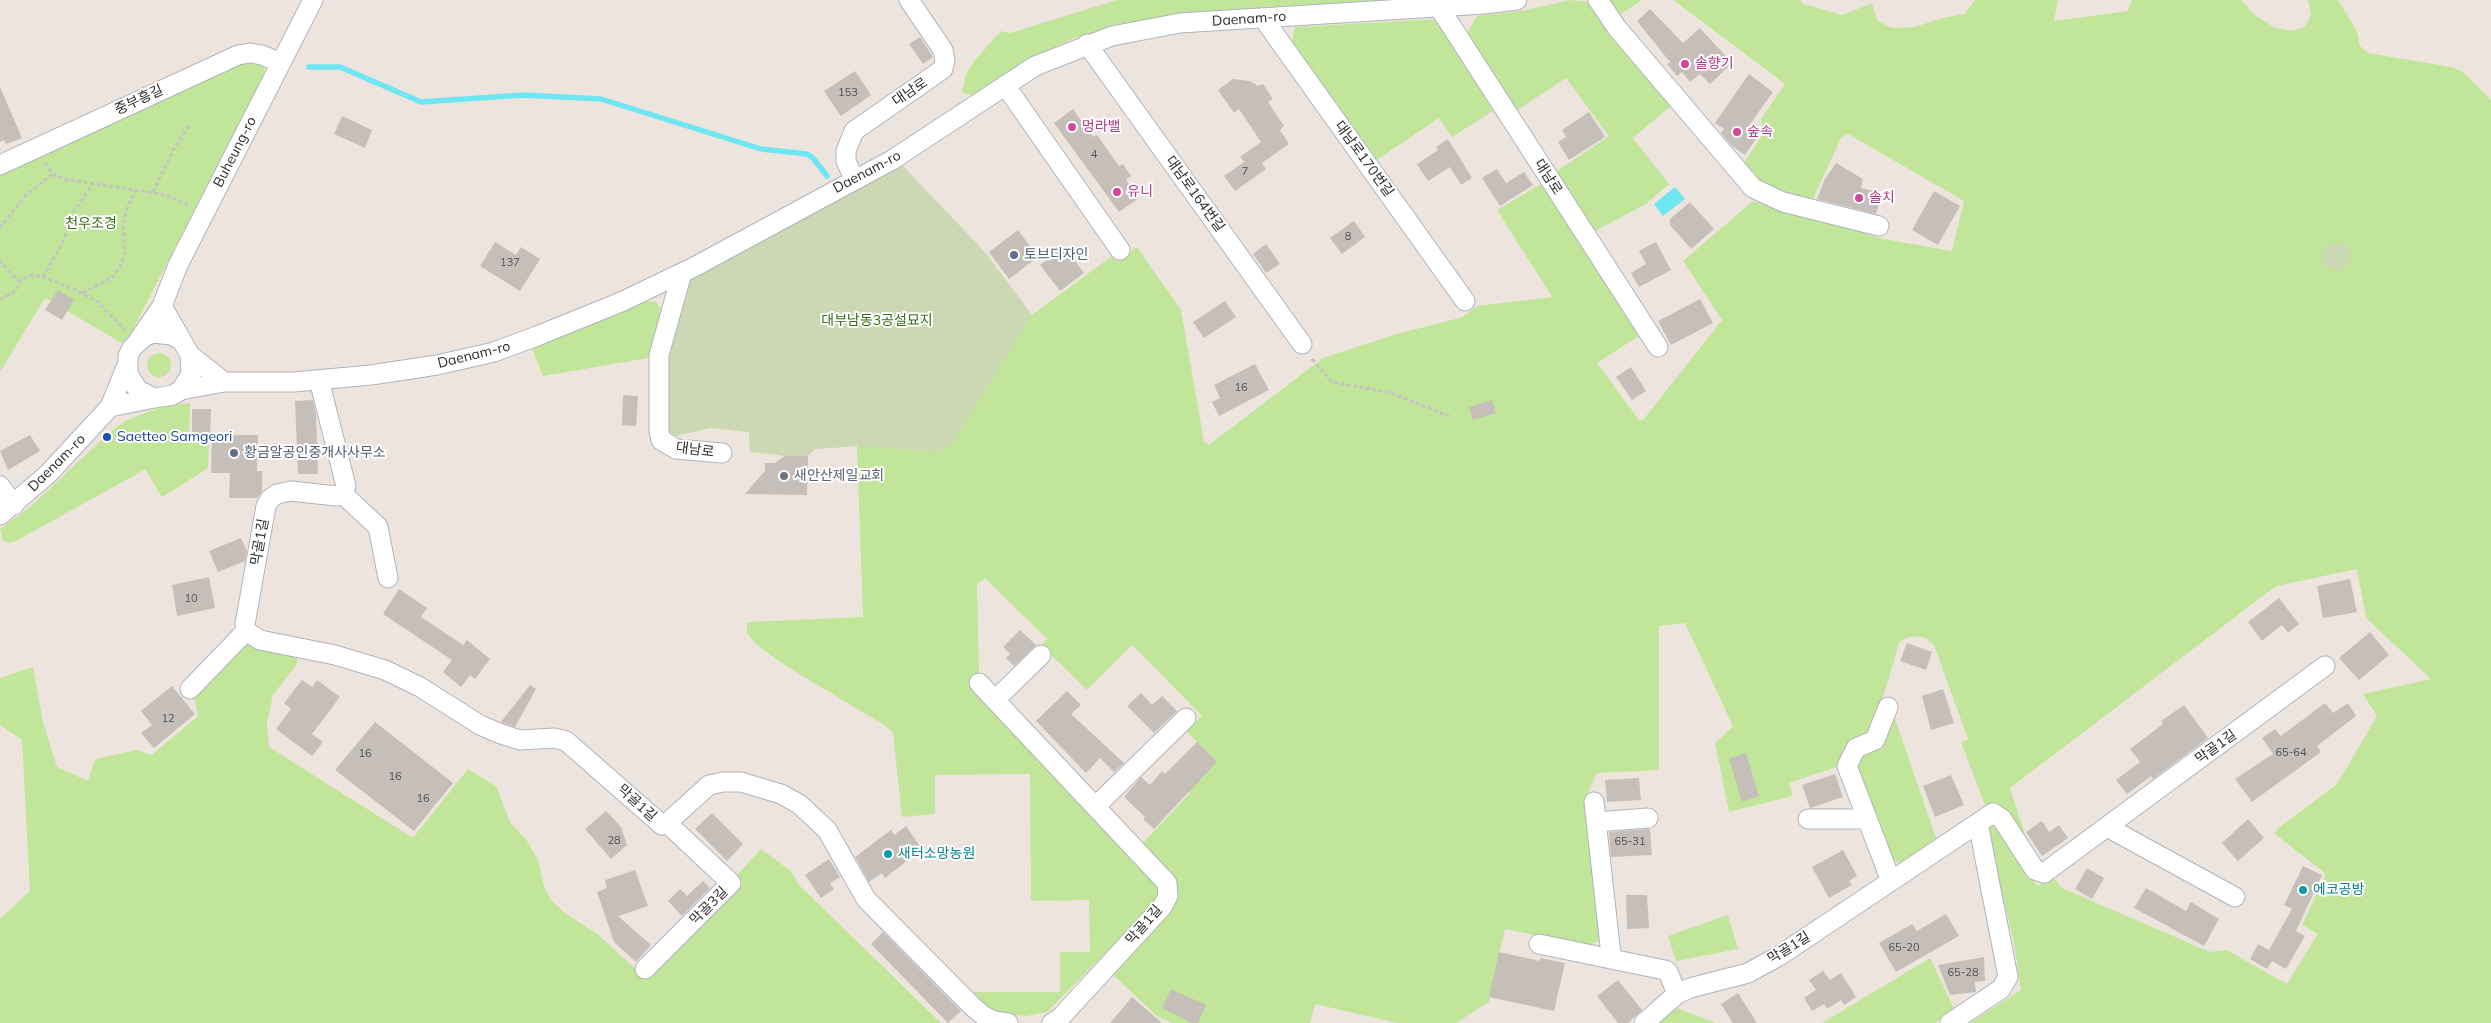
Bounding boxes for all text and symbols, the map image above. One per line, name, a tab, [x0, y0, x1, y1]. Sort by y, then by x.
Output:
street label: Daenam-ro	[1211, 8, 1287, 30]
place label: 솔향기	[1695, 56, 1734, 72]
marker: 솔향기	[1679, 58, 1691, 70]
street label: 대남로	[889, 74, 931, 110]
street label: 중부흥길	[112, 82, 166, 118]
house number: 153	[838, 86, 858, 100]
street label: Buheung-ro	[210, 114, 260, 190]
street label: 대남로170번길	[1331, 118, 1397, 200]
place label: 멍라밸	[1082, 119, 1121, 135]
marker: 멍라밸	[1066, 121, 1078, 133]
place label: 숲속	[1747, 124, 1773, 140]
marker: 숲속	[1731, 126, 1743, 138]
street label: Daenam-ro	[830, 147, 904, 197]
house number: 4	[1091, 148, 1097, 162]
street label: 대남로164번길	[1162, 153, 1228, 235]
street label: 대남로	[1530, 156, 1566, 198]
house number: 7	[1242, 165, 1248, 179]
place label: 유니	[1127, 184, 1153, 200]
marker: 유니	[1111, 186, 1123, 198]
place label: 솔치	[1869, 190, 1895, 206]
marker: 솔치	[1853, 192, 1865, 204]
park label: 천우조경	[65, 216, 117, 232]
house number: 8	[1345, 230, 1351, 244]
place label: 토브디자인	[1024, 247, 1088, 263]
marker: 토브디자인	[1008, 249, 1020, 261]
house number: 137	[500, 256, 520, 270]
park label: 대부남동3공설묘지	[821, 313, 933, 329]
street label: Daenam-ro	[436, 338, 512, 372]
house number: 16	[1234, 381, 1248, 395]
place label: Saetteo Samgeori	[117, 429, 232, 445]
street label: Daenam-ro	[25, 431, 89, 495]
marker: Saetteo Samgeori	[101, 431, 113, 443]
street label: 대남로	[675, 439, 715, 461]
place label: 황금알공인중개사사무소	[244, 445, 386, 461]
marker: 황금알공인중개사사무소	[228, 447, 240, 459]
place label: 새안산제일교회	[794, 468, 884, 484]
marker: 새안산제일교회	[778, 470, 790, 482]
street label: 막골1길	[248, 517, 272, 567]
house number: 10	[184, 592, 198, 606]
house number: 12	[161, 712, 175, 726]
street label: 막골1길	[2192, 726, 2240, 768]
house number: 65-64	[2275, 746, 2307, 760]
house number: 16	[358, 747, 372, 761]
house number: 16	[388, 770, 402, 784]
street label: 막골1길	[614, 781, 660, 825]
house number: 16	[416, 792, 430, 806]
house number: 28	[607, 834, 621, 848]
house number: 65-31	[1614, 835, 1646, 849]
place label: 새터소망농원	[898, 846, 975, 862]
marker: 새터소망농원	[882, 848, 894, 860]
place label: 에코공방	[2313, 882, 2365, 898]
street label: 막골3길	[686, 883, 732, 929]
marker: 에코공방	[2297, 884, 2309, 896]
street label: 막골1길	[1122, 902, 1166, 948]
street label: 막골1길	[1765, 928, 1813, 968]
house number: 65-20	[1888, 941, 1920, 955]
house number: 65-28	[1947, 966, 1979, 980]

